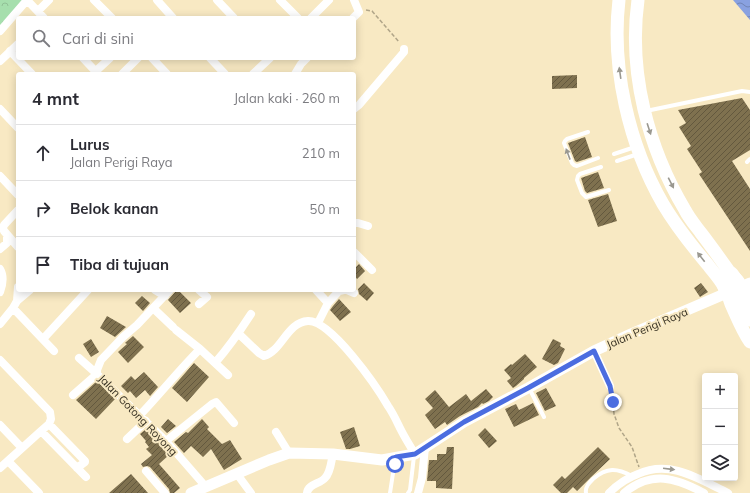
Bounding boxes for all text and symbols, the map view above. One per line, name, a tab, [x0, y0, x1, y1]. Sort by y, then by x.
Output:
search box	[16, 16, 356, 60]
icon: search	[30, 27, 52, 49]
text: Cari di sini	[62, 29, 134, 48]
one-way arrow	[617, 67, 623, 79]
text: 4 mnt	[32, 88, 79, 109]
text: Jalan kaki · 260 m	[234, 90, 340, 106]
one-way arrow	[647, 124, 653, 136]
text: Lurus	[70, 135, 110, 154]
icon: ahead	[32, 142, 54, 164]
text: 210 m	[302, 145, 340, 161]
one-way arrow	[565, 147, 571, 159]
text: Jalan Perigi Raya	[70, 154, 173, 170]
one-way arrow	[667, 178, 674, 189]
icon: right	[32, 198, 54, 220]
text: Belok kanan	[70, 199, 159, 218]
text: 50 m	[310, 201, 340, 217]
one-way arrow	[697, 251, 705, 262]
icon: arrive	[32, 254, 54, 276]
text: Tiba di tujuan	[70, 255, 169, 274]
street label: Jalan Perigi Raya	[604, 305, 690, 351]
street label: Jalan Gotong Royong	[96, 371, 180, 459]
map controls	[702, 373, 738, 481]
button: +	[702, 373, 738, 409]
route end	[604, 393, 622, 411]
button: −	[702, 409, 738, 445]
button: layers	[702, 445, 738, 481]
route start	[386, 455, 404, 473]
one-way arrow	[663, 466, 675, 472]

